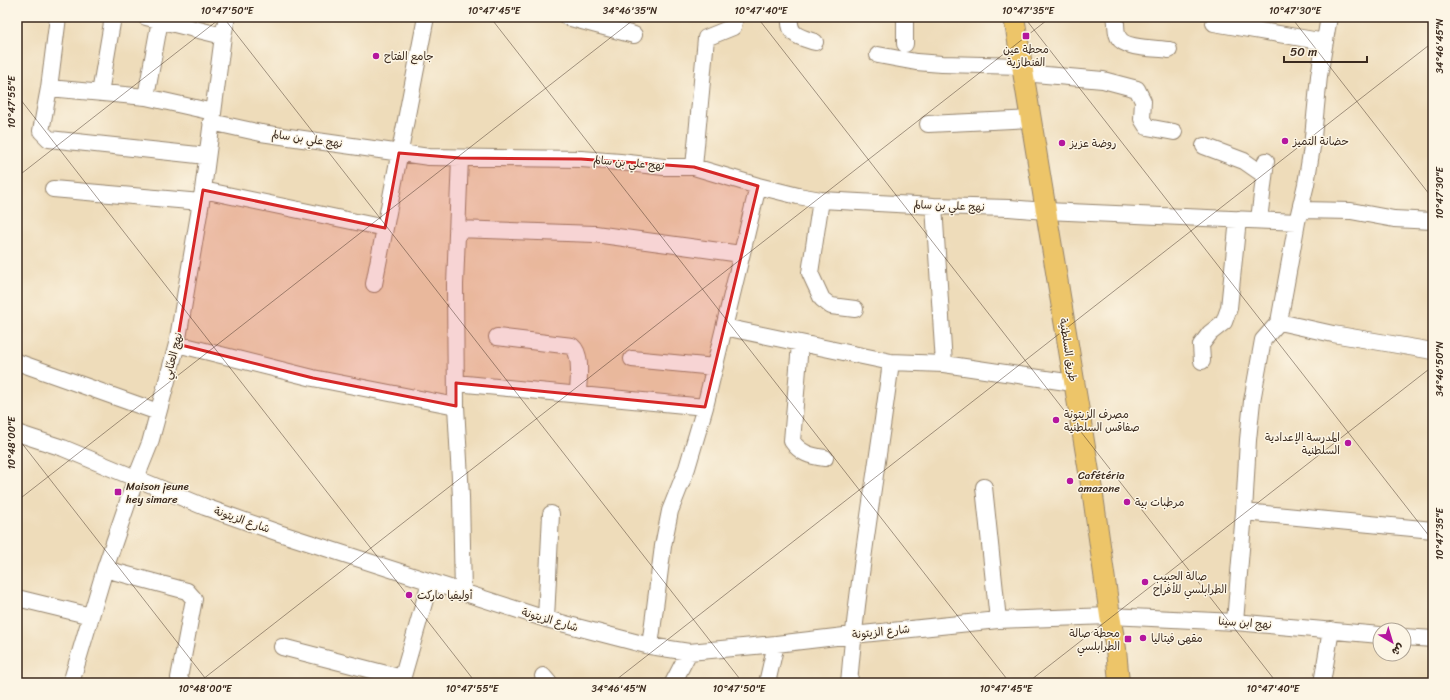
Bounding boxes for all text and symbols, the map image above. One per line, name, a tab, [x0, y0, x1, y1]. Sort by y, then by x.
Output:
text: 10°47'50"E	[201, 2, 255, 20]
text: 10°47'45"E	[468, 2, 522, 20]
text: 34°46'35"N	[603, 2, 657, 20]
text: 10°47'40"E	[735, 2, 789, 20]
text: 10°47'35"E	[1002, 2, 1055, 20]
text: 10°47'30"E	[1269, 2, 1322, 20]
text: 34°46'45"N	[1431, 18, 1449, 74]
marker: محطة عين الفنطازية	[1021, 31, 1031, 41]
scale bar	[1284, 38, 1367, 64]
place label: محطة عين الفنطازية	[1003, 40, 1049, 72]
text: 50 m	[1290, 41, 1317, 63]
place label: جامع الفتاح	[384, 47, 434, 66]
marker: جامع الفتاح	[371, 51, 381, 61]
text: 10°47'55"E	[3, 74, 21, 128]
street label: نهج علي بن سالم	[270, 125, 344, 154]
place label: حضانة التميز	[1292, 132, 1349, 151]
place label: روضة عزيز	[1069, 134, 1116, 153]
marker: حضانة التميز	[1280, 136, 1290, 146]
marker: روضة عزيز	[1057, 138, 1067, 148]
street label: نهج علي بن سالم	[592, 150, 665, 177]
text: 10°47'30"E	[1431, 166, 1449, 219]
street label: نهج علي بن سالم	[913, 195, 985, 218]
street label: طريق السلطنية	[1054, 317, 1082, 383]
street label: نهج العنّابي	[158, 330, 189, 382]
text: 34°46'50"N	[1431, 341, 1449, 397]
place label: مصرف الزيتونة صفاقس السلطنية	[1064, 405, 1140, 437]
text: 10°48'00"E	[3, 415, 21, 470]
marker: مصرف الزيتونة صفاقس السلطنية	[1051, 415, 1061, 425]
place label: المدرسة الإعدادية السلطنية	[1265, 428, 1340, 460]
marker: المدرسة الإعدادية السلطنية	[1343, 438, 1353, 448]
place label: Cafétéria amazone	[1078, 466, 1125, 498]
marker: Cafétéria amazone	[1065, 476, 1075, 486]
place label: Maison jeune hey simare	[125, 477, 190, 509]
marker: Maison jeune hey simare	[113, 487, 123, 497]
place label: مرطبات بية	[1135, 493, 1184, 512]
marker: مرطبات بية	[1122, 497, 1132, 507]
street label: شارع الزيتونة	[211, 502, 273, 538]
text: 10°47'35"E	[1431, 507, 1449, 560]
place label: صالة الحبيب الطرابلسي للأفراح	[1153, 567, 1227, 600]
marker: صالة الحبيب الطرابلسي للأفراح	[1140, 577, 1150, 587]
place label: أوليفيا ماركت	[417, 586, 473, 605]
marker: أوليفيا ماركت	[404, 590, 414, 600]
street label: شارع الزيتونة	[519, 603, 581, 637]
street label: نهج ابن سينا	[1218, 612, 1272, 634]
street label: شارع الزيتونة	[851, 620, 911, 644]
north arrow	[1372, 622, 1412, 662]
place label: محطة صالة الطرابلسي	[1069, 624, 1120, 657]
place label: مقهى فيتاليا	[1151, 629, 1203, 648]
marker: مقهى فيتاليا	[1138, 633, 1148, 643]
marker: محطة صالة الطرابلسي	[1123, 634, 1133, 644]
text: ش	[1387, 638, 1408, 661]
text: 10°48'00"E	[178, 680, 233, 698]
text: 10°47'55"E	[446, 680, 500, 698]
text: 34°46'45"N	[591, 680, 647, 698]
text: 10°47'50"E	[713, 680, 767, 698]
text: 10°47'45"E	[980, 680, 1034, 698]
text: 10°47'40"E	[1247, 680, 1301, 698]

